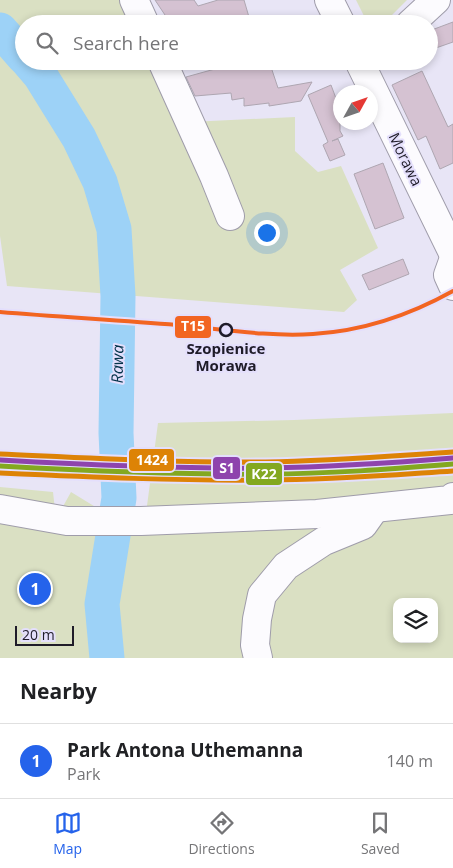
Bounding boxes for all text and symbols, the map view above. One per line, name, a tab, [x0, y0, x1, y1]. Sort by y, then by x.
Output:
search box	[15, 15, 438, 70]
icon: search	[33, 29, 61, 57]
text: Search here	[73, 30, 179, 56]
north arrow	[333, 85, 378, 130]
street label: Morawa	[385, 129, 427, 189]
your location	[254, 220, 280, 246]
line badge: T15	[174, 315, 212, 339]
text: T15	[181, 316, 205, 335]
marker: Szopienice Morawa	[219, 323, 233, 337]
place label: Szopienice Morawa	[187, 338, 266, 375]
water label: Rawa	[106, 344, 128, 384]
line badge: 1424	[128, 448, 175, 472]
text: 1424	[136, 450, 168, 469]
line badge: S1	[212, 456, 241, 480]
text: S1	[219, 458, 235, 477]
line badge: K22	[245, 462, 283, 486]
text: K22	[251, 464, 277, 483]
pin: 1	[19, 570, 51, 608]
map controls	[393, 598, 438, 643]
button: layers	[393, 598, 438, 643]
scale bar	[15, 623, 74, 646]
text: 20 m	[22, 625, 55, 644]
text: Nearby	[20, 677, 97, 705]
text: Park Antona Uthemanna	[67, 737, 303, 763]
text: 1	[31, 750, 41, 772]
text: 140 m	[387, 750, 433, 772]
text: Park	[67, 763, 100, 785]
tab: Map	[53, 809, 82, 858]
tab: Directions	[188, 809, 255, 858]
tab: Saved	[361, 809, 400, 858]

